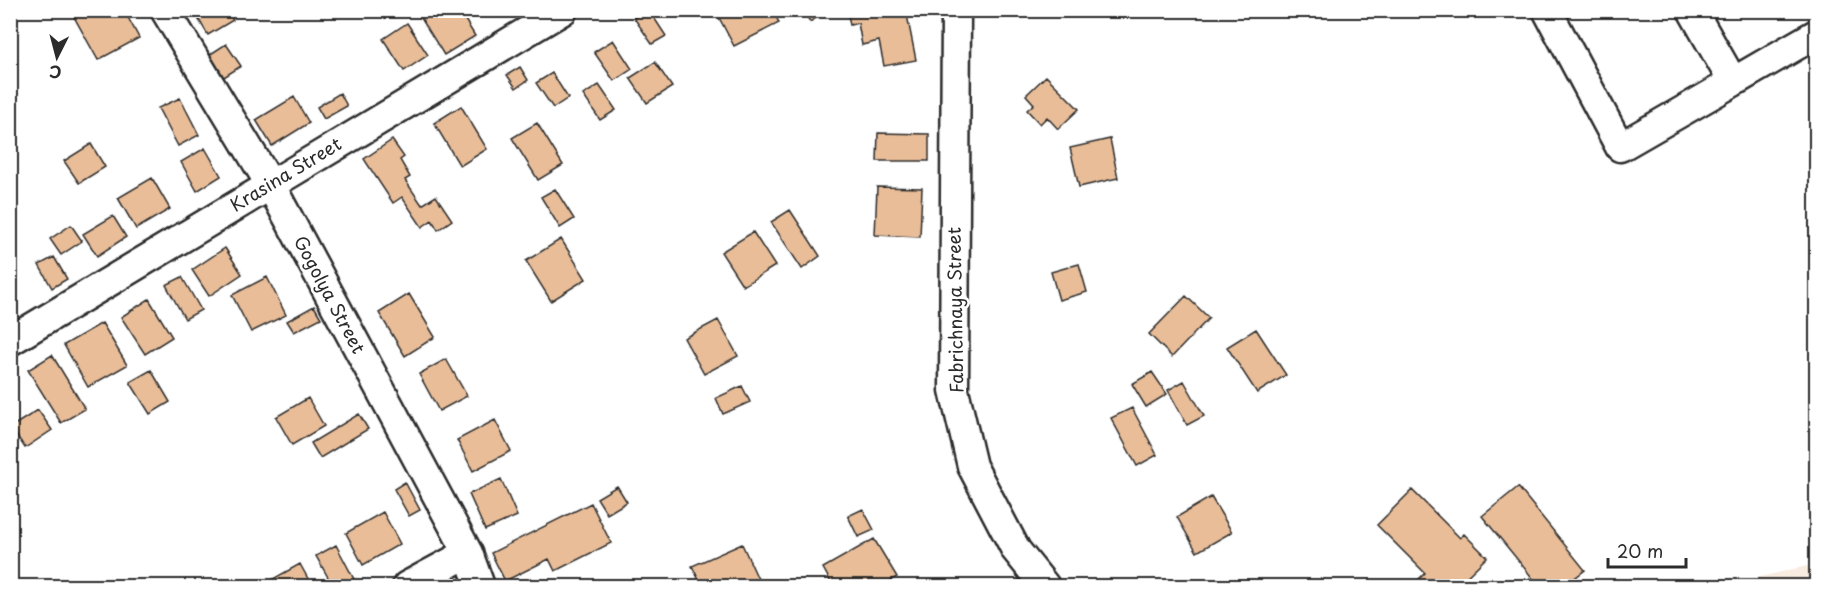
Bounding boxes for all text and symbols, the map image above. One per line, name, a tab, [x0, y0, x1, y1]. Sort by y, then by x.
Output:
north arrow	[27, 27, 87, 87]
text: С	[48, 60, 63, 85]
street label: Krasina Street	[224, 130, 346, 218]
street label: Fabrichnaya Street	[940, 227, 969, 393]
street label: Gogolya Street	[288, 230, 373, 358]
scale bar	[1608, 531, 1686, 569]
text: 20 m	[1617, 537, 1663, 564]

